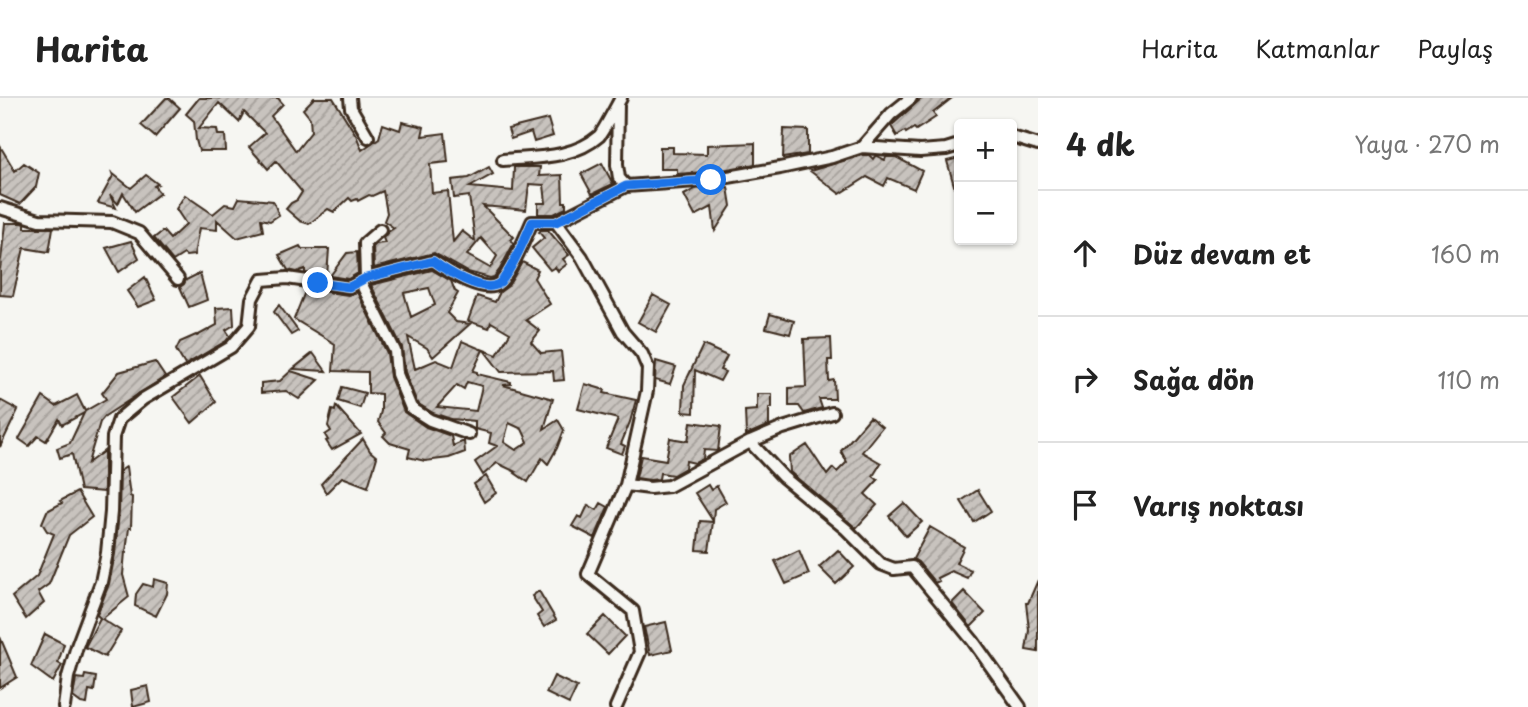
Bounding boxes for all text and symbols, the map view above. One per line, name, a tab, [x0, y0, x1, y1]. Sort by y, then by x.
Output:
text: Harita	[35, 23, 148, 73]
text: Harita	[1141, 30, 1218, 66]
text: Katmanlar	[1256, 30, 1380, 66]
text: Paylaş	[1418, 30, 1493, 66]
map controls	[954, 119, 1017, 245]
button: +	[954, 119, 1017, 182]
text: 4 dk	[1066, 121, 1135, 166]
text: Yaya · 270 m	[1354, 126, 1500, 161]
route start	[695, 164, 726, 195]
button: −	[954, 182, 1017, 245]
icon: ahead	[1066, 234, 1104, 272]
text: Düz devam et	[1133, 234, 1311, 273]
text: 160 m	[1431, 236, 1500, 271]
route end	[302, 267, 333, 298]
icon: right	[1066, 360, 1104, 398]
text: Sağa dön	[1133, 360, 1255, 399]
text: 110 m	[1438, 362, 1500, 397]
icon: arrive	[1066, 486, 1104, 524]
text: Varış noktası	[1133, 486, 1304, 525]

